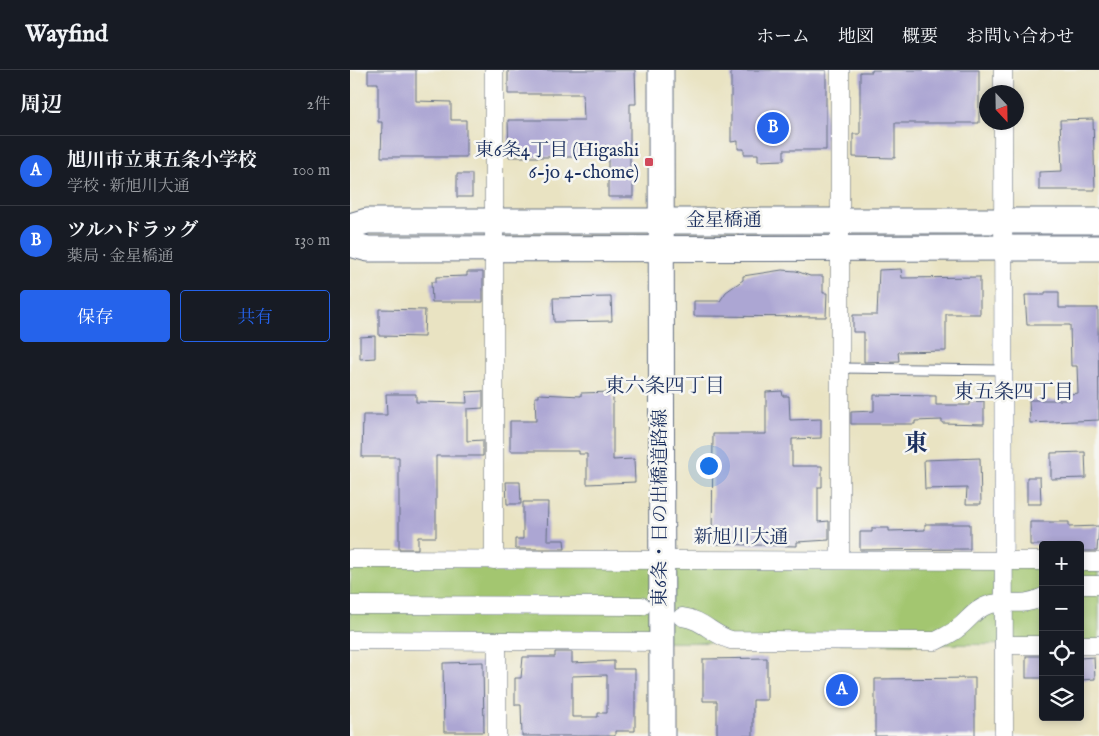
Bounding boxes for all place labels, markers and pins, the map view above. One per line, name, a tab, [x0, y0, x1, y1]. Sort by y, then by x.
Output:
pin: B	[757, 109, 789, 147]
place label: 東6条4丁目 (Higashi 6-jo 4-chome)	[475, 139, 639, 185]
marker: 東6条4丁目 (Higashi 6-jo 4-chome)	[643, 156, 655, 168]
pin: A	[826, 671, 858, 709]

